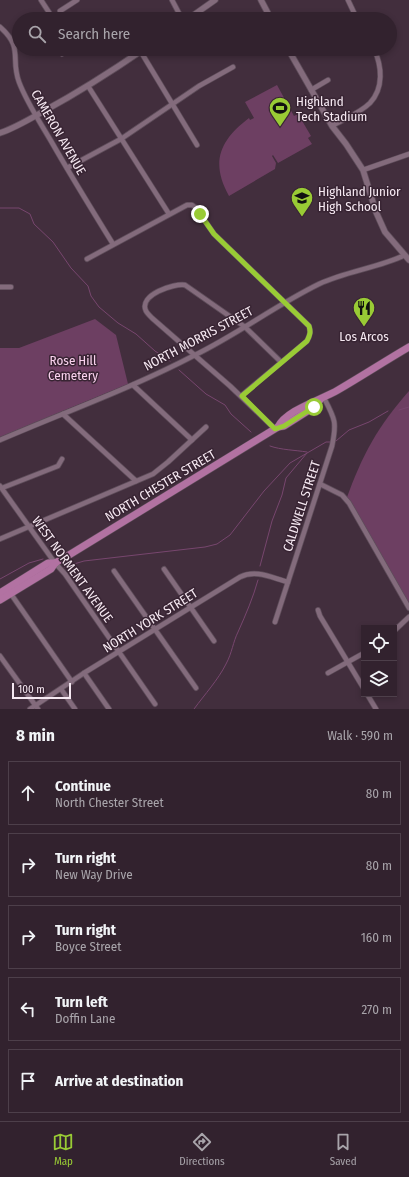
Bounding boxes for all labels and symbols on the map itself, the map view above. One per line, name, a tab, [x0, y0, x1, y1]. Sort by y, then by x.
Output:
street label: CAMERON AVENUE	[28, 87, 89, 178]
place label: Highland Tech Stadium	[296, 94, 367, 124]
sports icon: Highland Tech Stadium	[267, 95, 293, 128]
place label: Highland Junior High School	[318, 184, 401, 214]
school or university icon: Highland Junior High School	[289, 185, 315, 218]
route end	[191, 205, 209, 223]
restaurant icon: Los Arcos	[351, 295, 377, 328]
street label: NORTH MORRIS STREET	[141, 303, 255, 374]
place label: Los Arcos	[339, 329, 389, 344]
park label: Rose Hill Cemetery	[48, 353, 98, 383]
route start	[305, 398, 323, 416]
street label: NORTH CHESTER STREET	[102, 447, 218, 524]
street label: CALDWELL STREET	[280, 459, 323, 553]
street label: WEST NORMENT AVENUE	[29, 513, 116, 625]
street label: NORTH YORK STREET	[100, 585, 200, 656]
scale bar	[12, 681, 71, 700]

